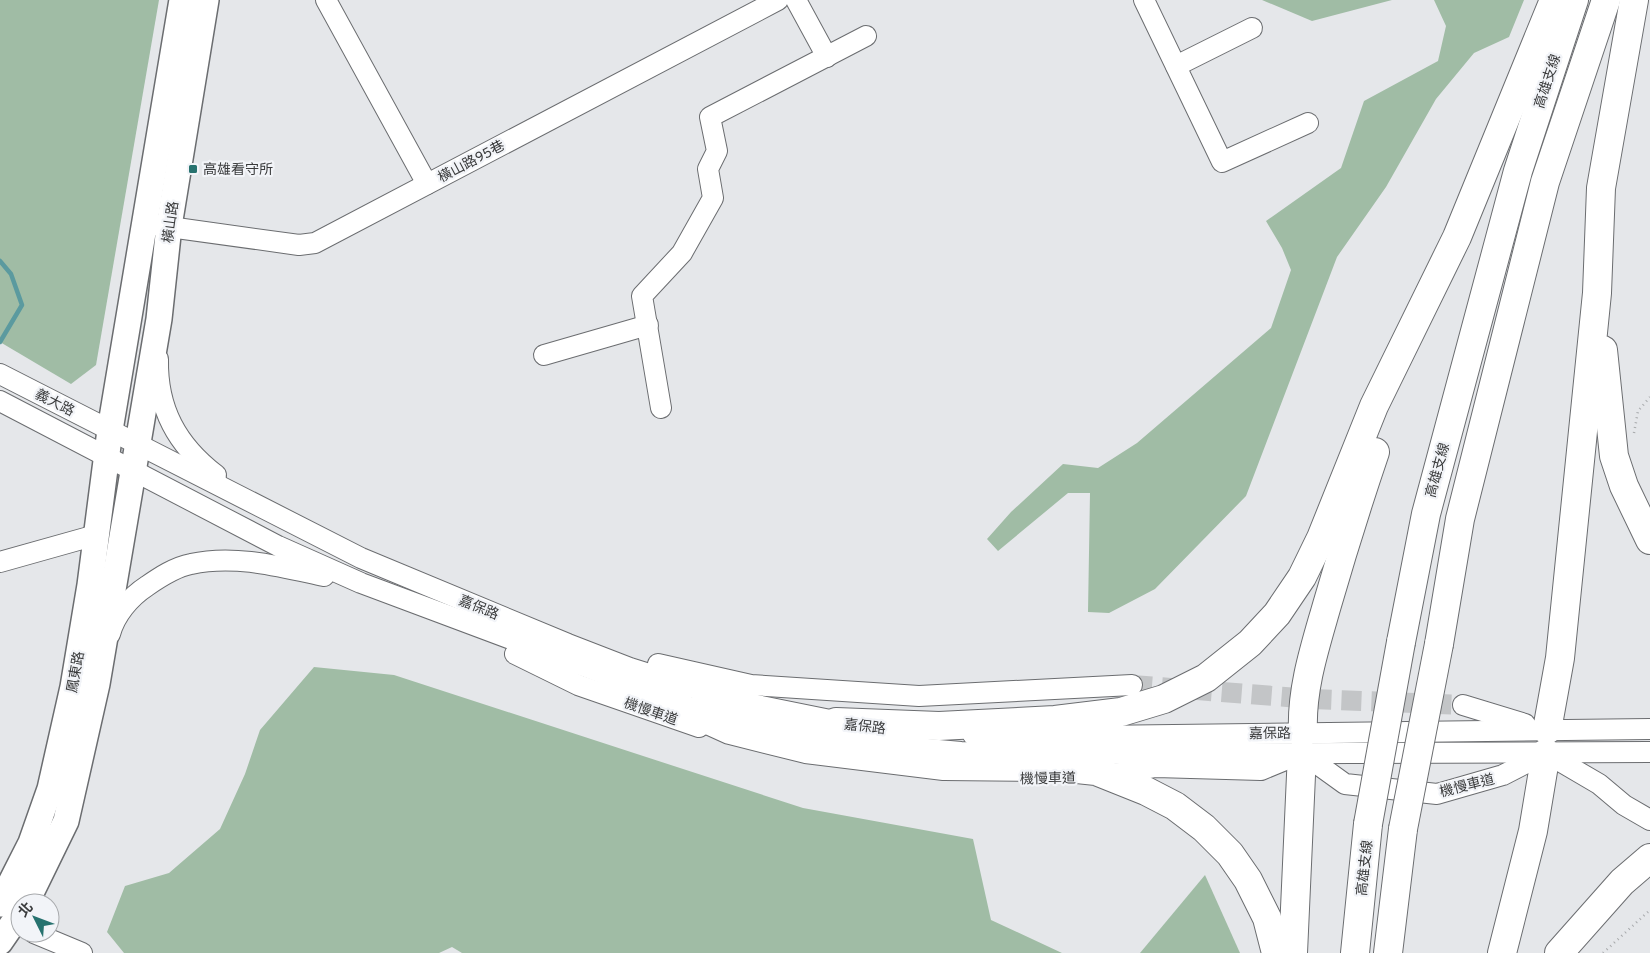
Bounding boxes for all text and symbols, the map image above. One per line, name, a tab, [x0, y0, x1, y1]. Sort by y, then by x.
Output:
street label: 高雄支線	[1532, 52, 1565, 111]
street label: 橫山路95巷	[435, 138, 508, 187]
place label: 高雄看守所	[203, 162, 273, 179]
marker: 高雄看守所	[187, 163, 199, 175]
street label: 橫山路	[160, 200, 183, 244]
street label: 義大路	[32, 386, 77, 420]
street label: 高雄支線	[1423, 441, 1454, 500]
street label: 嘉保路	[456, 593, 501, 624]
street label: 鳳東路	[64, 650, 88, 694]
street label: 機慢車道	[621, 695, 680, 730]
street label: 嘉保路	[843, 716, 887, 738]
street label: 嘉保路	[1249, 726, 1291, 743]
street label: 機慢車道	[1020, 771, 1076, 788]
street label: 機慢車道	[1438, 771, 1497, 801]
street label: 高雄支線	[1354, 839, 1377, 897]
north arrow	[10, 893, 60, 943]
text: 北	[15, 899, 37, 921]

